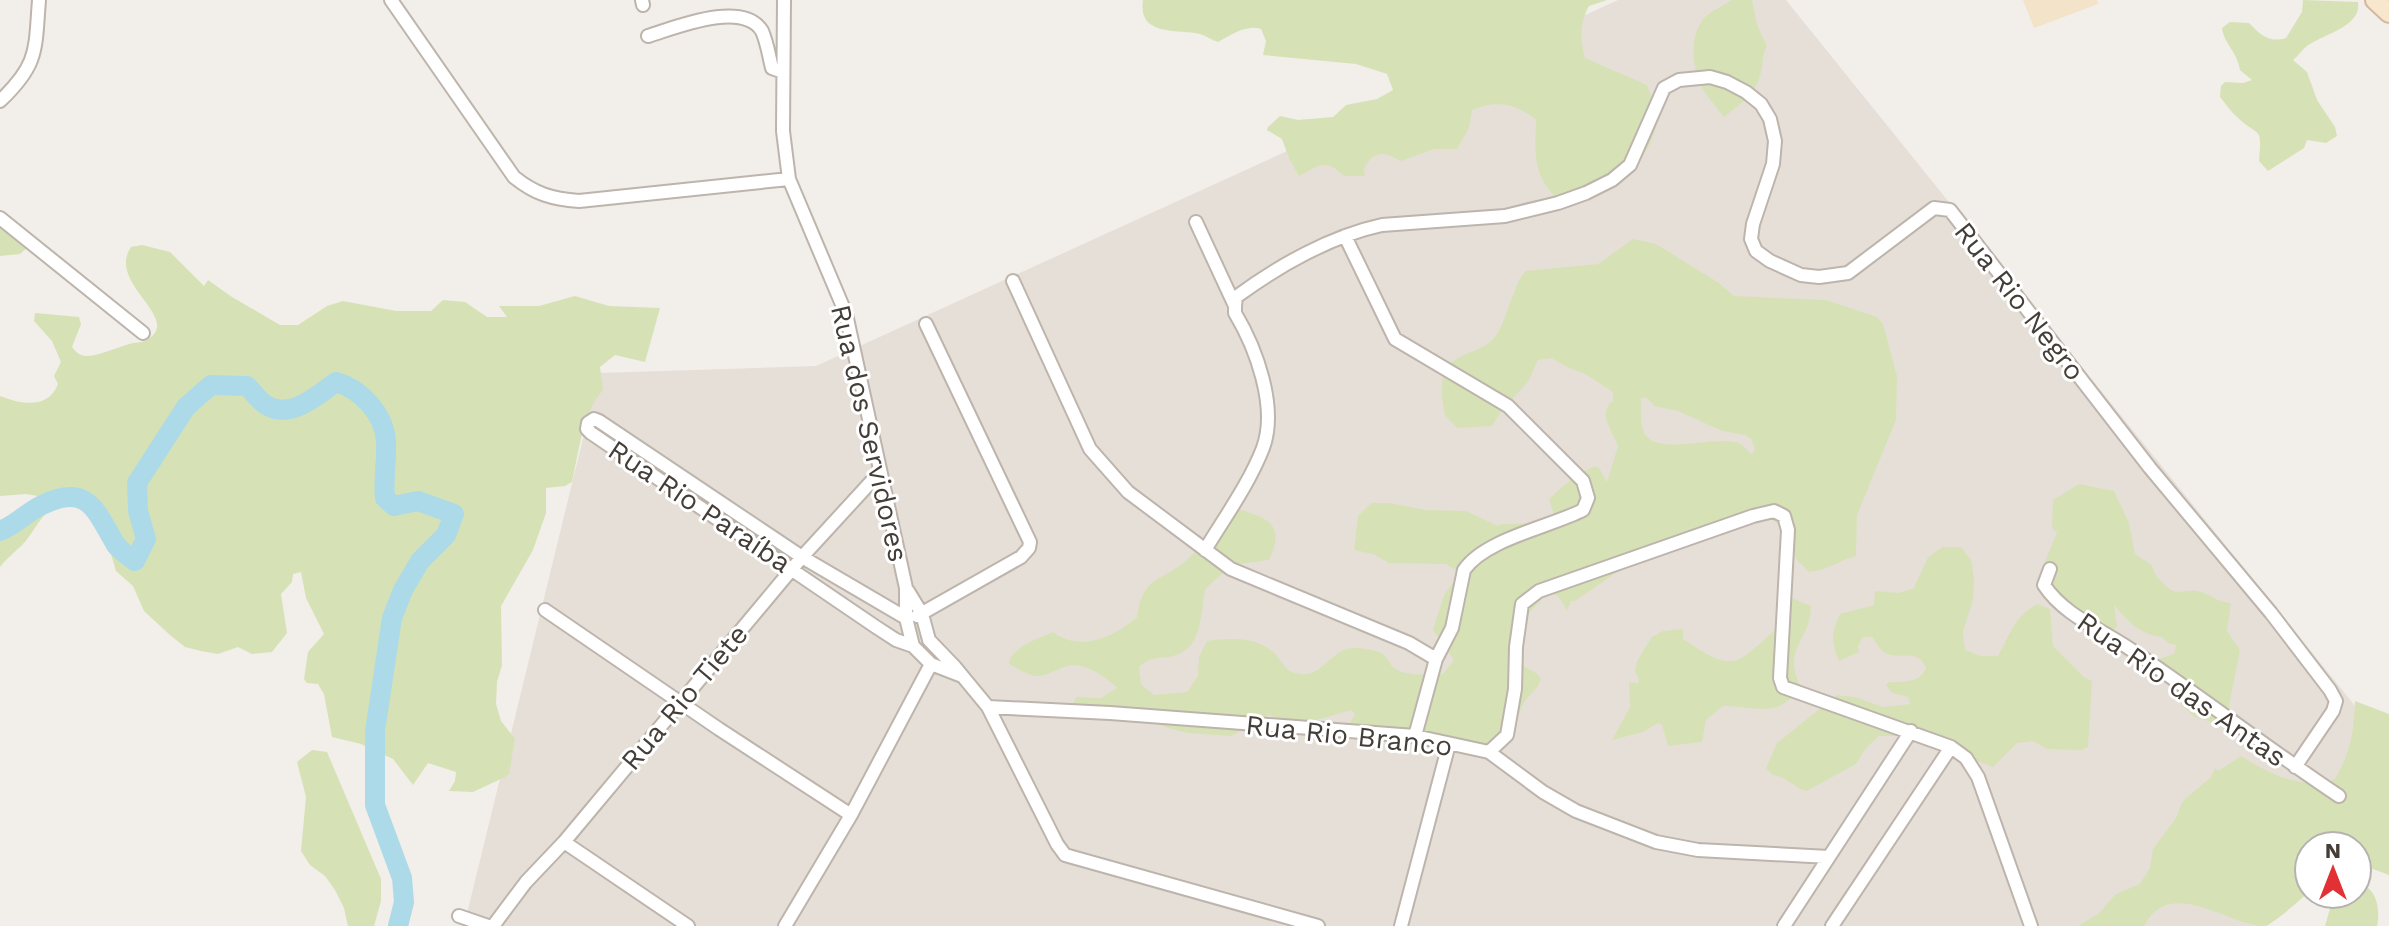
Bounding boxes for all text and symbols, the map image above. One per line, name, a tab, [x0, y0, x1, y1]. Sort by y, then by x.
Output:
street label: Rua Rio Negro	[1948, 216, 2092, 387]
street label: Rua dos Servidores	[824, 301, 915, 565]
street label: Rua Rio Paraíba	[602, 433, 797, 580]
street label: Rua Rio das Antas	[2071, 605, 2292, 774]
street label: Rua Rio Tiete	[614, 618, 755, 777]
street label: Rua Rio Branco	[1244, 708, 1454, 763]
north arrow	[2293, 830, 2373, 910]
text: N	[2325, 838, 2341, 863]

